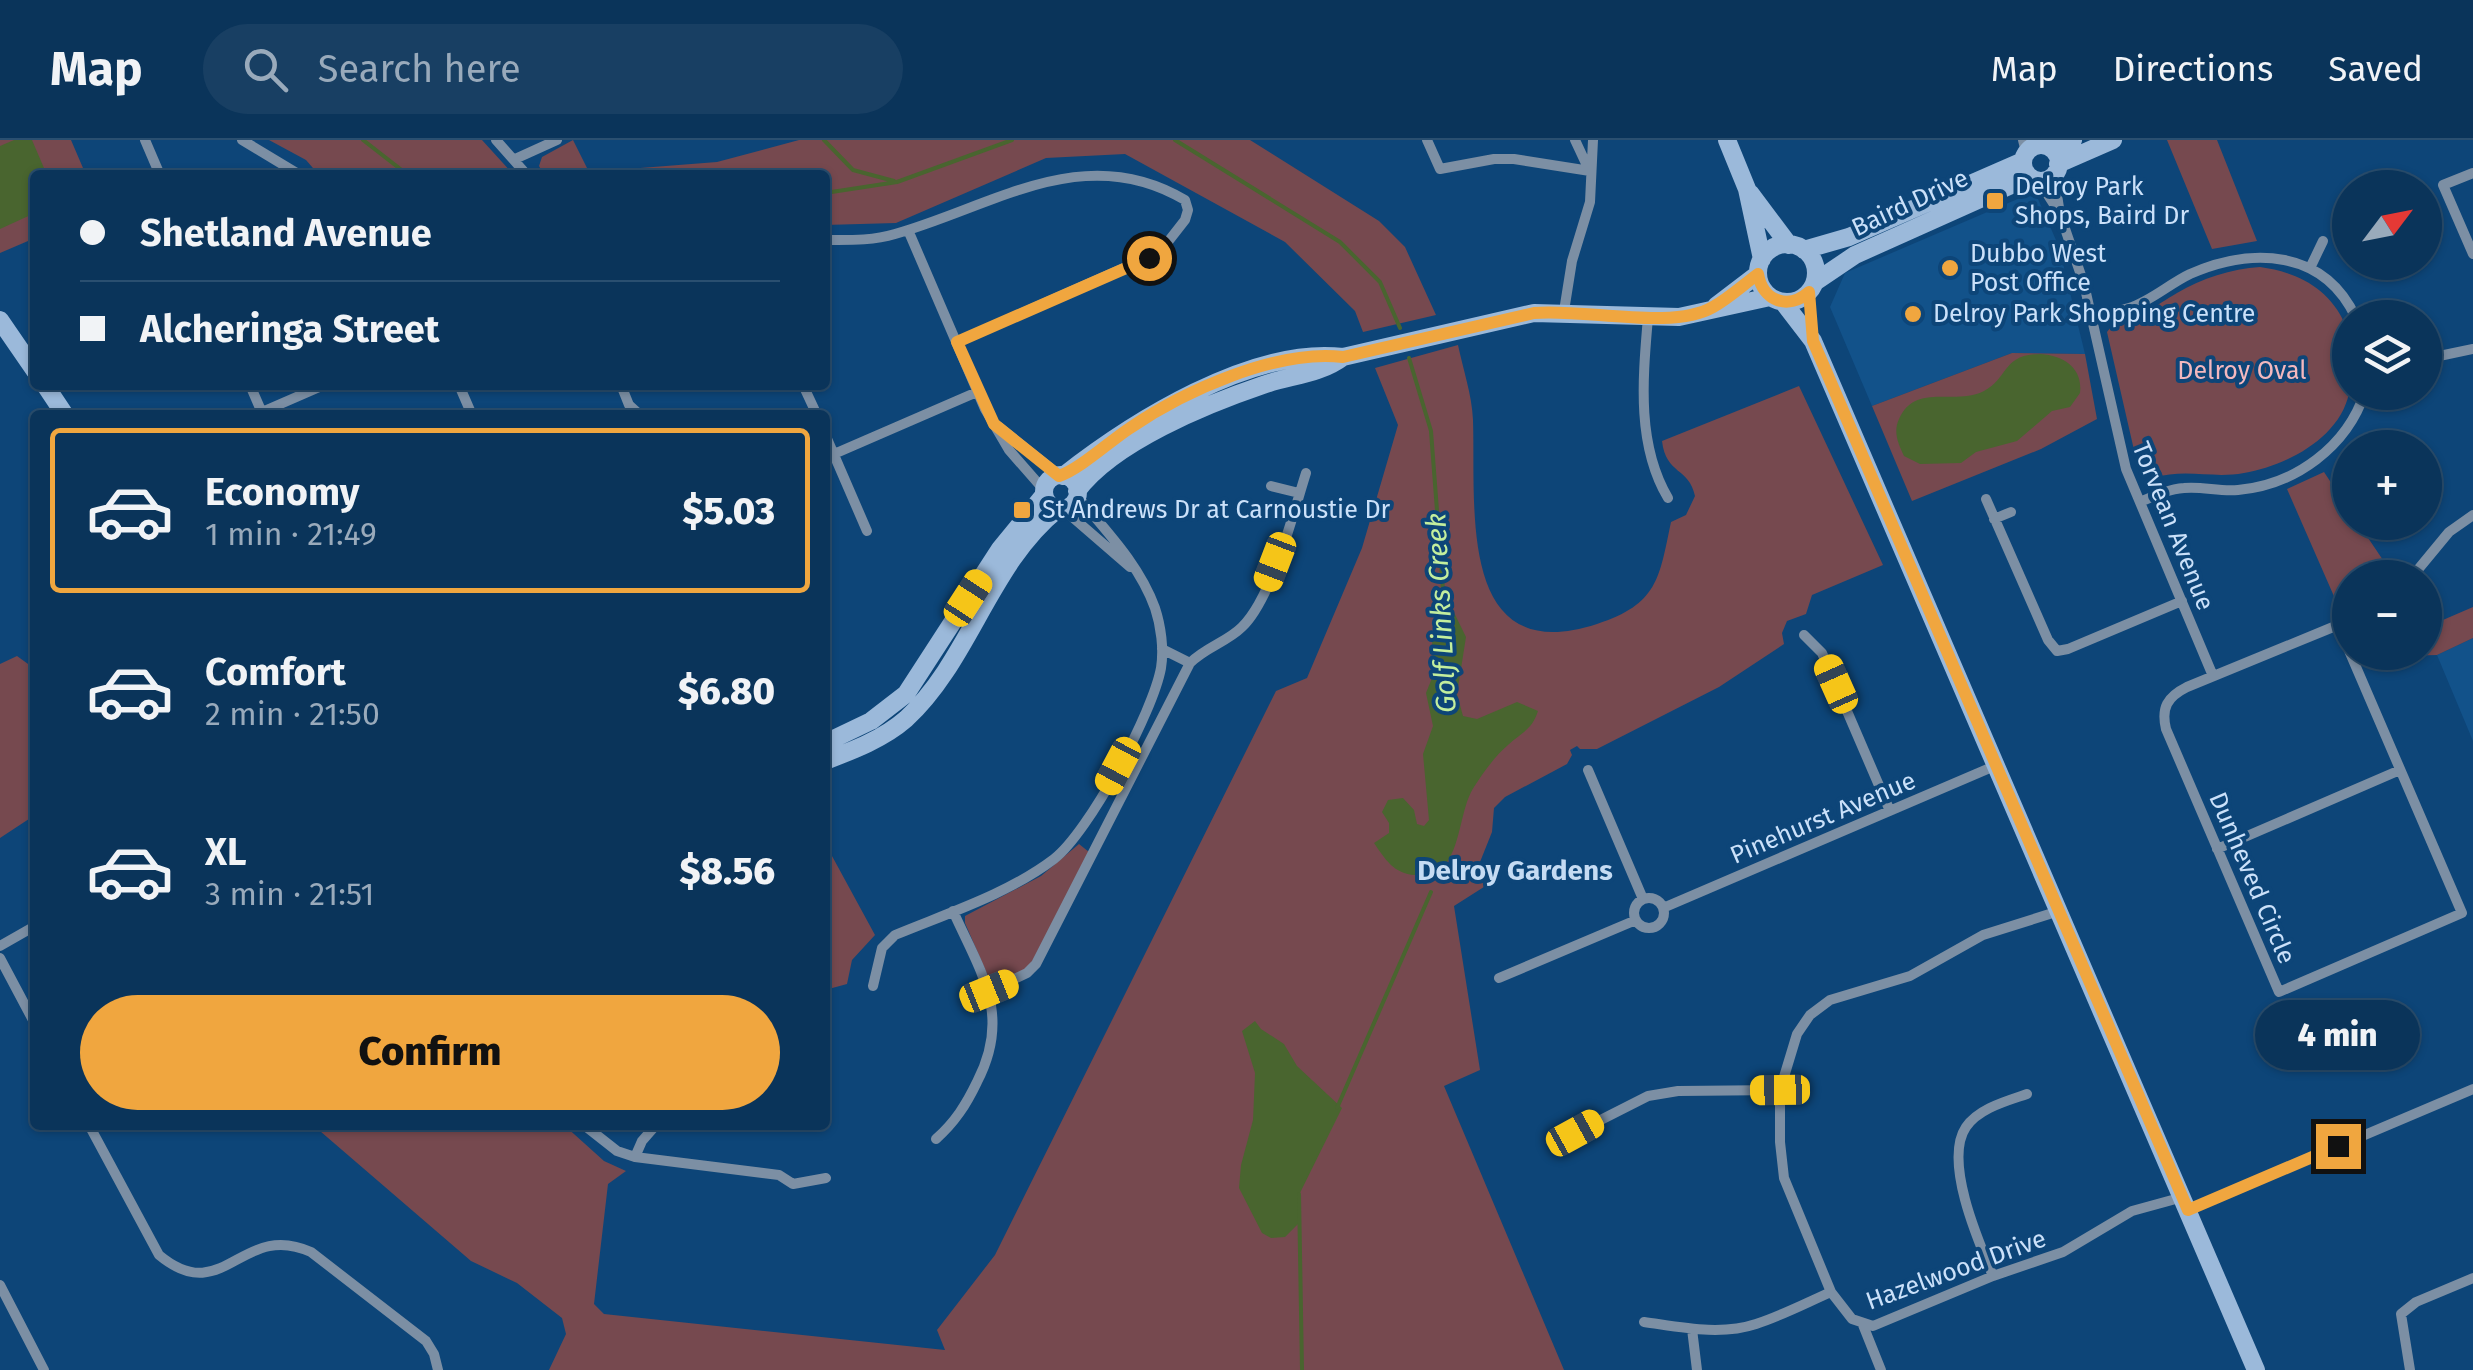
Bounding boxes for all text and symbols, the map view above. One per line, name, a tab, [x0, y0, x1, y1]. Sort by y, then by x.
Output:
search box	[203, 24, 903, 114]
text: Map	[50, 40, 143, 98]
icon: search	[238, 42, 293, 97]
text: Search here	[318, 46, 521, 92]
text: Map	[1991, 48, 2058, 90]
text: Directions	[2113, 48, 2273, 90]
text: Saved	[2328, 48, 2423, 90]
street label: Baird Drive	[1847, 163, 1973, 243]
north arrow	[2332, 170, 2442, 280]
map controls	[2332, 170, 2442, 670]
place label: Delroy Park Shops, Baird Dr	[2015, 172, 2189, 231]
marker: Delroy Park Shops, Baird Dr	[1984, 190, 2006, 212]
text: Shetland Avenue	[140, 210, 432, 256]
route start	[1127, 236, 1172, 281]
place label: Dubbo West Post Office	[1970, 239, 2107, 298]
marker: Dubbo West Post Office	[1939, 257, 1961, 279]
place label: Delroy Park Shopping Centre	[1933, 299, 2255, 329]
button: layers	[2332, 300, 2442, 410]
marker: Delroy Park Shopping Centre	[1902, 303, 1924, 325]
text: Alcheringa Street	[140, 306, 440, 352]
park label: Delroy Oval	[2177, 356, 2307, 386]
button: +	[2332, 430, 2442, 540]
street label: Torvean Avenue	[2126, 437, 2220, 615]
icon: car	[85, 466, 175, 556]
text: Economy	[205, 469, 360, 515]
text: $5.03	[682, 488, 775, 534]
place label: St Andrews Dr at Carnoustie Dr	[1042, 495, 1390, 525]
marker: St Andrews Dr at Carnoustie Dr	[1011, 499, 1033, 521]
water label: Golf Links Creek	[1419, 512, 1463, 714]
text: 1 min · 21:49	[205, 515, 377, 553]
car	[1250, 529, 1300, 595]
button: −	[2332, 560, 2442, 670]
car	[939, 565, 997, 631]
icon: car	[85, 646, 175, 736]
text: Comfort	[205, 649, 346, 695]
car	[1810, 650, 1862, 718]
text: $6.80	[678, 668, 775, 714]
text: 2 min · 21:50	[205, 695, 380, 733]
car	[1091, 732, 1145, 800]
street label: Pinehurst Avenue	[1726, 765, 1920, 871]
street label: Dunheved Circle	[2202, 788, 2302, 968]
icon: car	[85, 826, 175, 916]
text: XL	[205, 829, 247, 875]
text: $8.56	[679, 848, 775, 894]
district label: Delroy Gardens	[1417, 854, 1613, 887]
text: 3 min · 21:51	[205, 875, 374, 913]
car	[956, 966, 1022, 1016]
button: Confirm	[80, 995, 780, 1110]
callout: 4 min	[2256, 1001, 2420, 1071]
text: 4 min	[2297, 1016, 2378, 1054]
car	[1750, 1074, 1810, 1106]
car	[1541, 1105, 1609, 1161]
route end	[2316, 1124, 2361, 1169]
street label: Hazelwood Drive	[1862, 1223, 2050, 1317]

